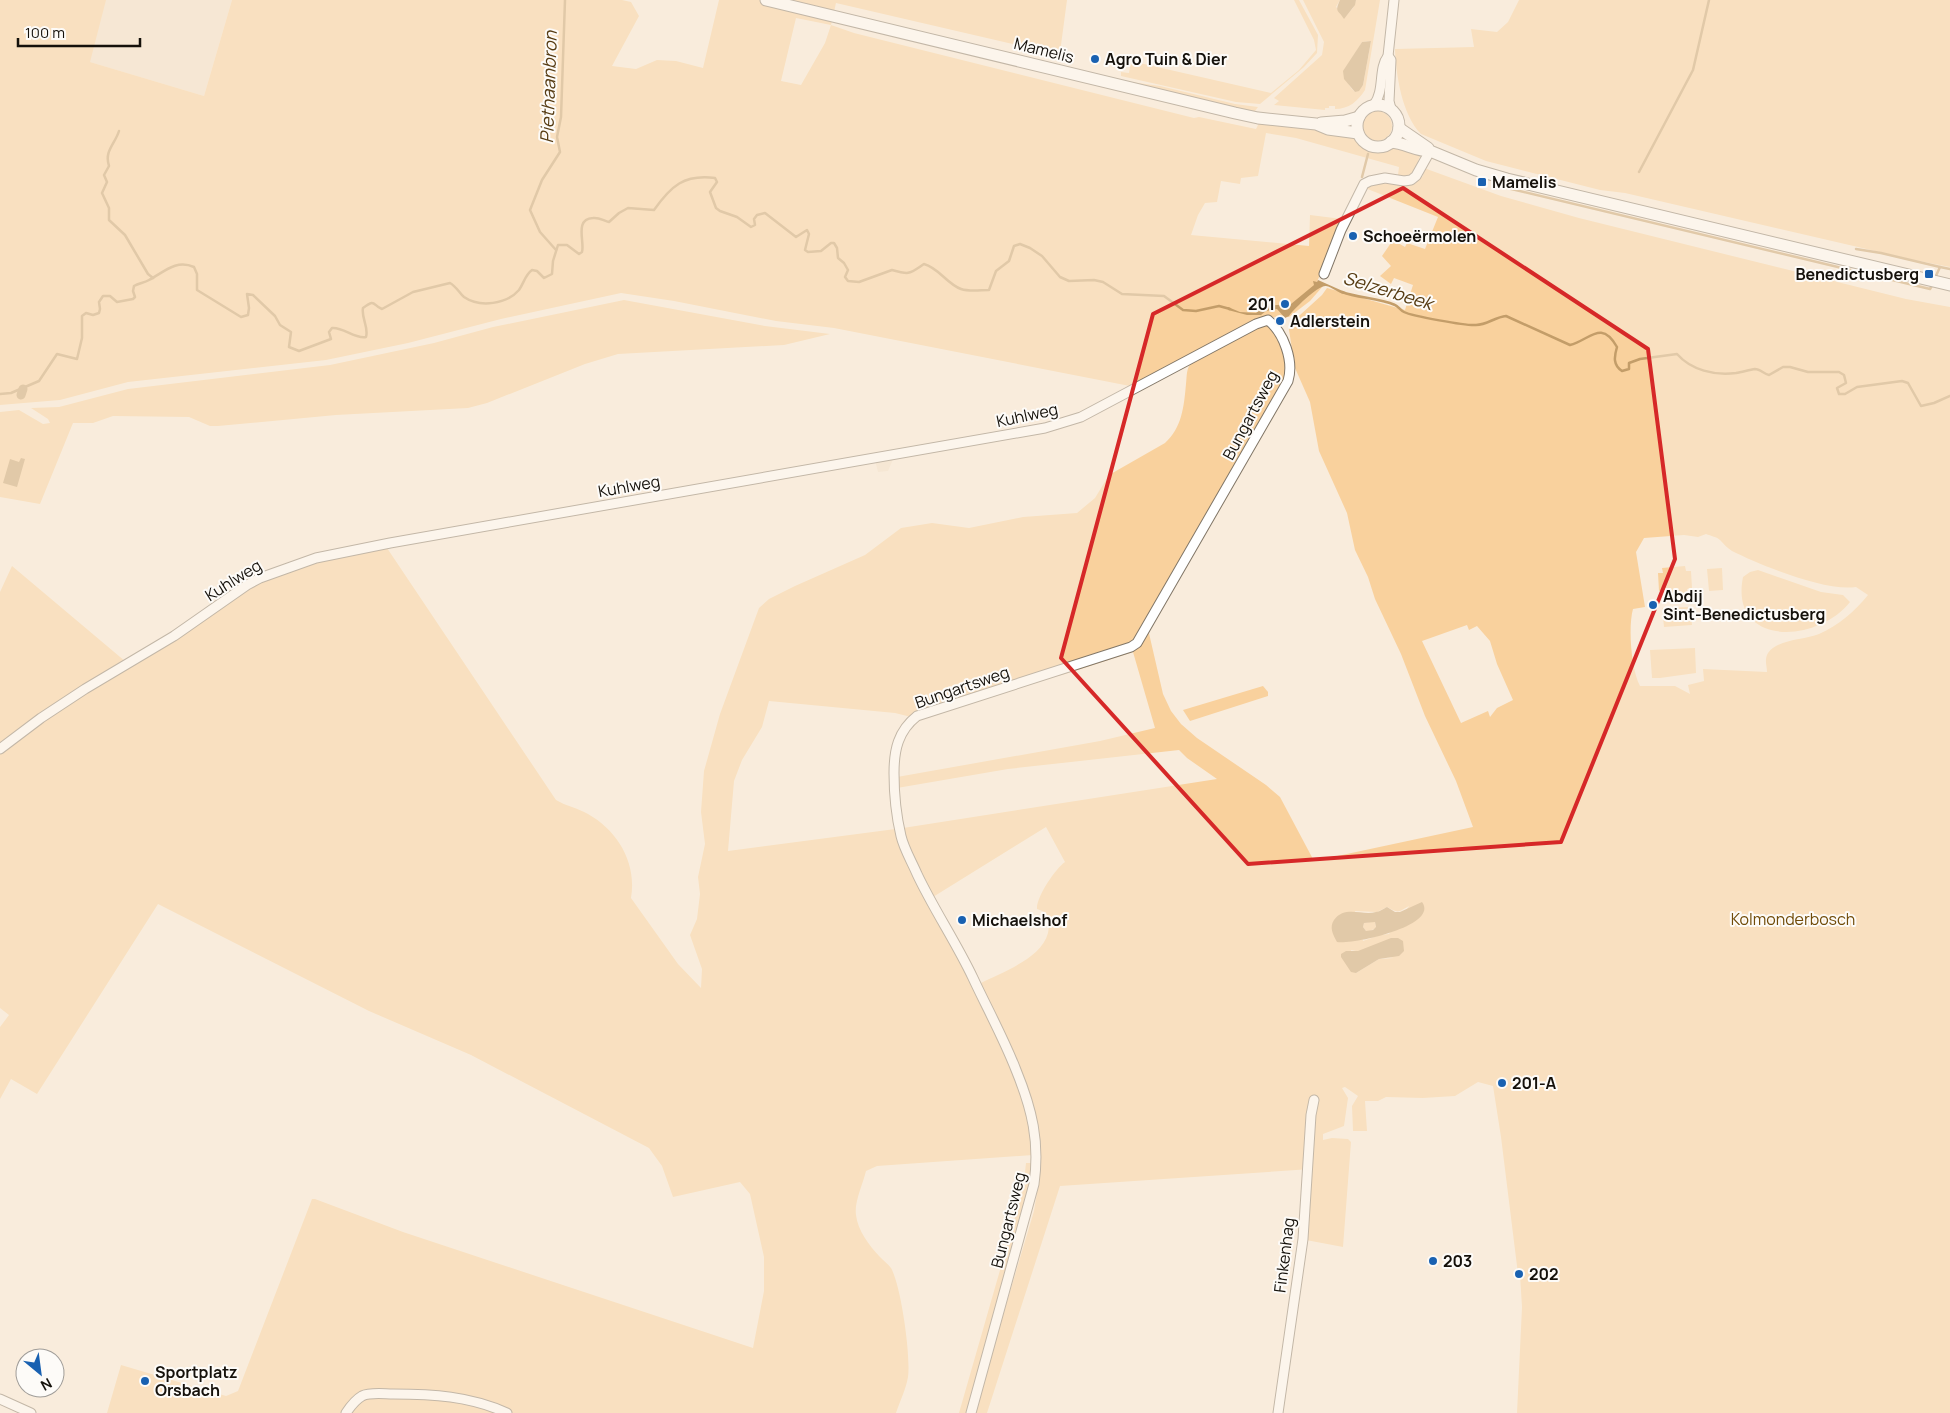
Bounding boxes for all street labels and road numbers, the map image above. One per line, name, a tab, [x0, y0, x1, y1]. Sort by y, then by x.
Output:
street label: Mamelis	[1012, 32, 1076, 68]
street label: Bungartsweg	[1217, 366, 1283, 464]
street label: Kuhlweg	[994, 398, 1060, 432]
street label: Kuhlweg	[596, 470, 662, 502]
street label: Kuhlweg	[201, 554, 265, 606]
street label: Bungartsweg	[912, 661, 1012, 713]
street label: Bungartsweg	[985, 1170, 1031, 1270]
street label: Finkenhag	[1268, 1216, 1300, 1294]

